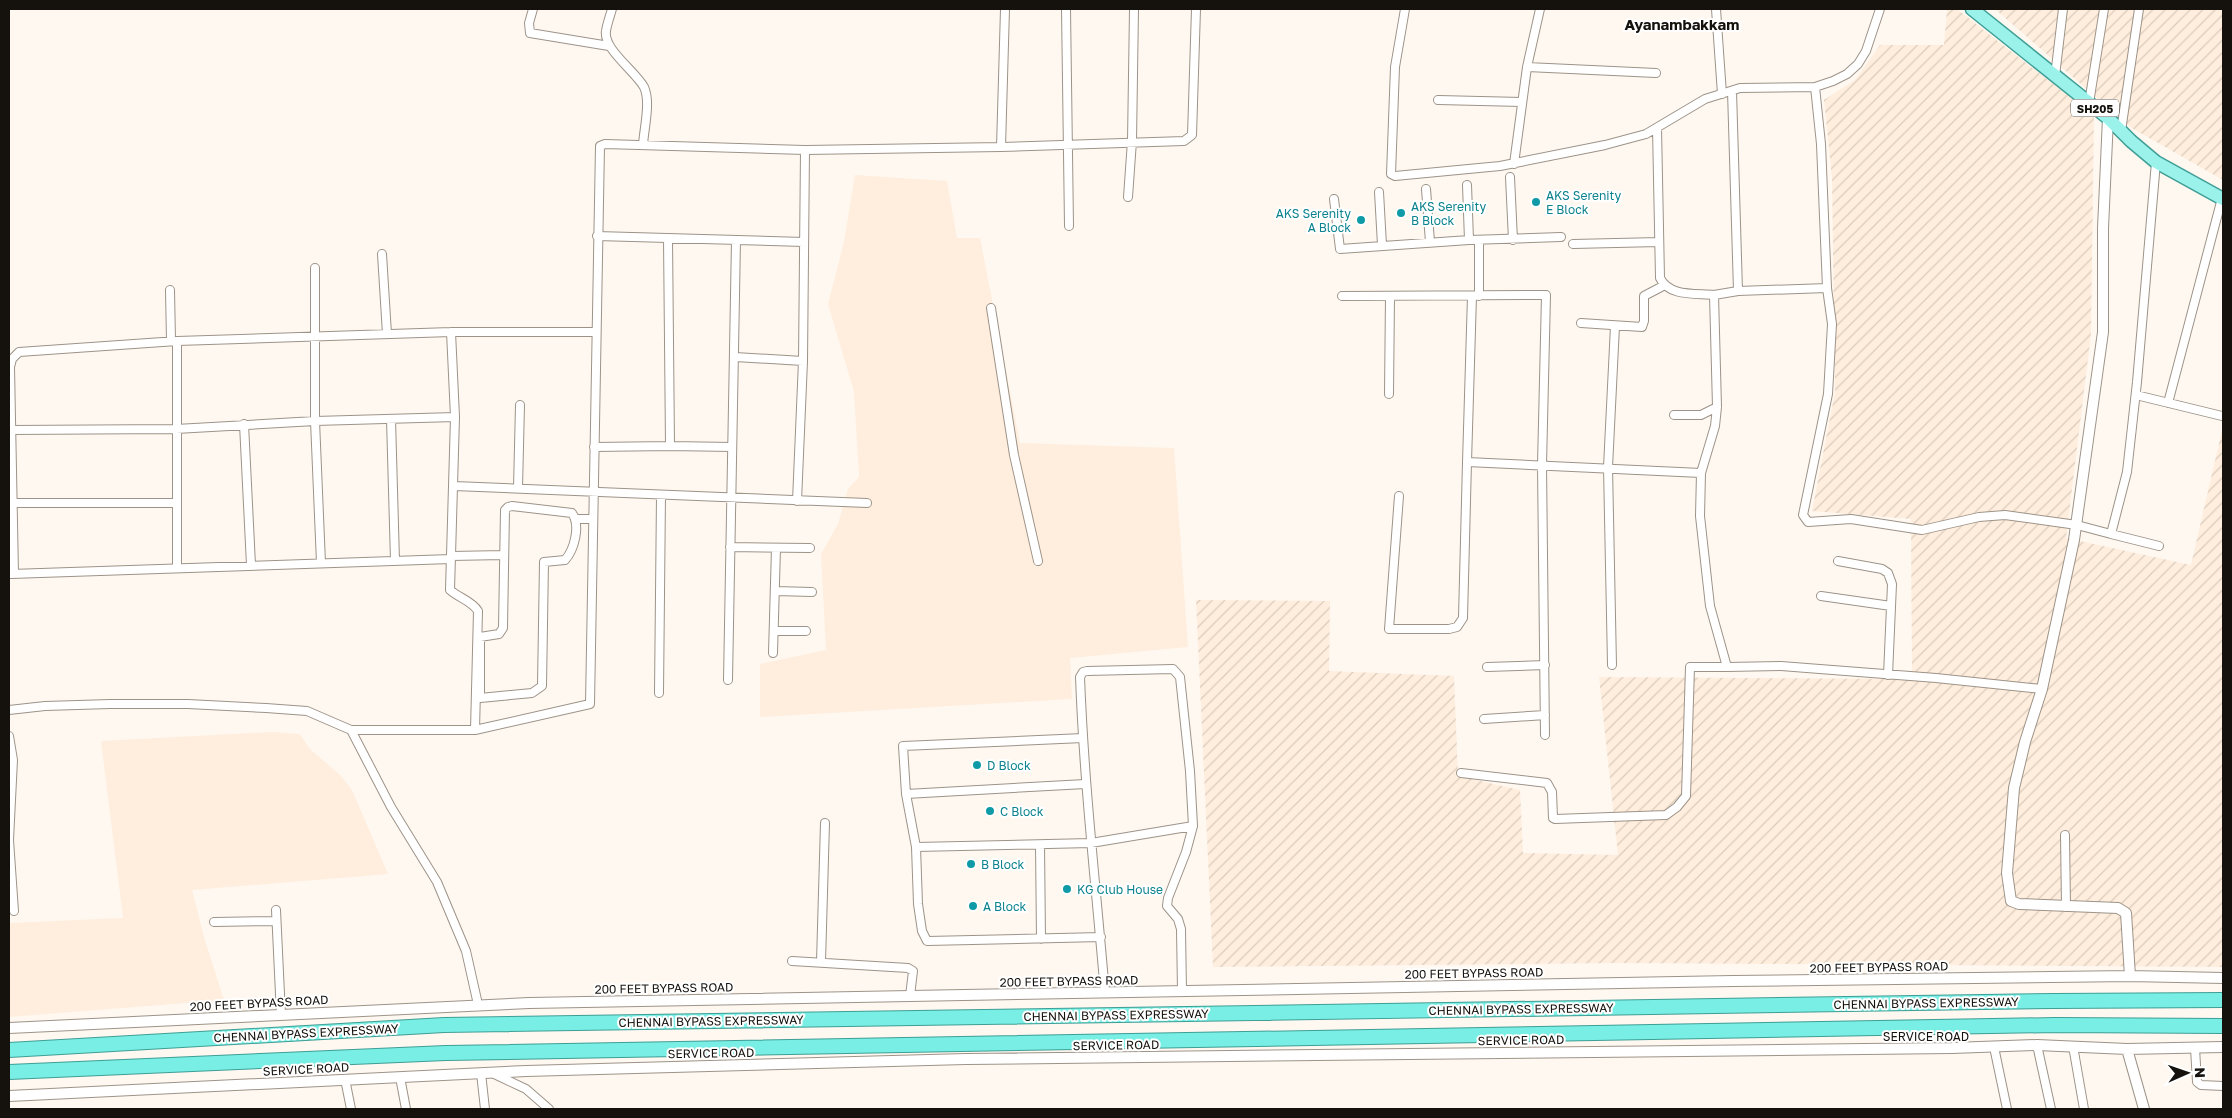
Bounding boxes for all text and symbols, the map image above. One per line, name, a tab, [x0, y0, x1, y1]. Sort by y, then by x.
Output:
district label: Ayanambakkam	[1625, 15, 1739, 33]
road number: SH205	[2071, 100, 2119, 116]
place label: AKS Serenity E Block	[1546, 188, 1622, 217]
marker: AKS Serenity E Block	[1530, 196, 1542, 208]
place label: AKS Serenity B Block	[1411, 199, 1487, 228]
place label: AKS Serenity A Block	[1276, 206, 1351, 235]
marker: AKS Serenity B Block	[1395, 207, 1407, 219]
marker: AKS Serenity A Block	[1355, 214, 1367, 226]
place label: D Block	[987, 758, 1031, 773]
marker: D Block	[971, 759, 983, 771]
place label: C Block	[1000, 804, 1044, 819]
marker: C Block	[984, 805, 996, 817]
place label: B Block	[981, 857, 1025, 872]
marker: B Block	[965, 858, 977, 870]
place label: KG Club House	[1077, 882, 1163, 897]
marker: KG Club House	[1061, 883, 1073, 895]
place label: A Block	[983, 899, 1027, 914]
marker: A Block	[967, 900, 979, 912]
street label: 200 FEET BYPASS ROAD	[1809, 958, 1949, 976]
street label: 200 FEET BYPASS ROAD	[1404, 964, 1544, 982]
street label: 200 FEET BYPASS ROAD	[999, 972, 1139, 990]
street label: 200 FEET BYPASS ROAD	[594, 979, 734, 997]
street label: 200 FEET BYPASS ROAD	[189, 992, 329, 1014]
street label: CHENNAI BYPASS EXPRESSWAY	[1833, 994, 2019, 1012]
street label: CHENNAI BYPASS EXPRESSWAY	[1428, 1000, 1614, 1018]
street label: CHENNAI BYPASS EXPRESSWAY	[1023, 1006, 1209, 1024]
street label: CHENNAI BYPASS EXPRESSWAY	[618, 1012, 804, 1030]
street label: CHENNAI BYPASS EXPRESSWAY	[213, 1021, 399, 1045]
street label: SERVICE ROAD	[1883, 1029, 1969, 1044]
street label: SERVICE ROAD	[1478, 1032, 1564, 1048]
street label: SERVICE ROAD	[1073, 1037, 1159, 1053]
street label: SERVICE ROAD	[668, 1045, 754, 1061]
north arrow	[2162, 1048, 2212, 1098]
street label: SERVICE ROAD	[262, 1059, 350, 1079]
text: N	[2192, 1067, 2209, 1078]

